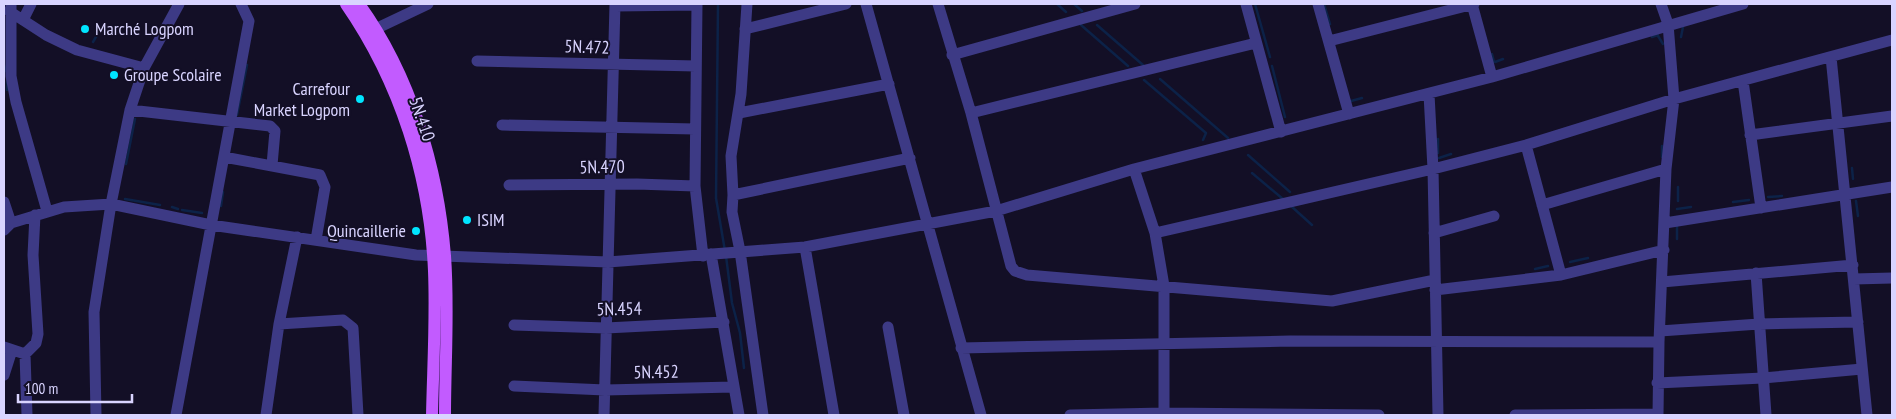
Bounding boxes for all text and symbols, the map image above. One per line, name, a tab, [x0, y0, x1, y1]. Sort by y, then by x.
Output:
place label: Marché Logpom	[95, 17, 194, 40]
marker: Marché Logpom	[79, 23, 91, 35]
street label: 5N.472	[564, 34, 610, 59]
place label: Groupe Scolaire	[124, 63, 222, 86]
marker: Groupe Scolaire	[108, 69, 120, 81]
place label: Carrefour Market Logpom	[254, 77, 350, 121]
marker: Carrefour Market Logpom	[354, 93, 366, 105]
street label: 5N.410	[404, 94, 441, 144]
street label: 5N.470	[579, 155, 625, 178]
place label: ISIM	[477, 208, 505, 231]
marker: ISIM	[461, 214, 473, 226]
place label: Quincaillerie	[327, 219, 406, 242]
marker: Quincaillerie	[410, 225, 422, 237]
street label: 5N.454	[596, 297, 642, 320]
street label: 5N.452	[633, 360, 679, 383]
scale bar	[18, 372, 131, 404]
text: 100 m	[25, 379, 58, 398]

